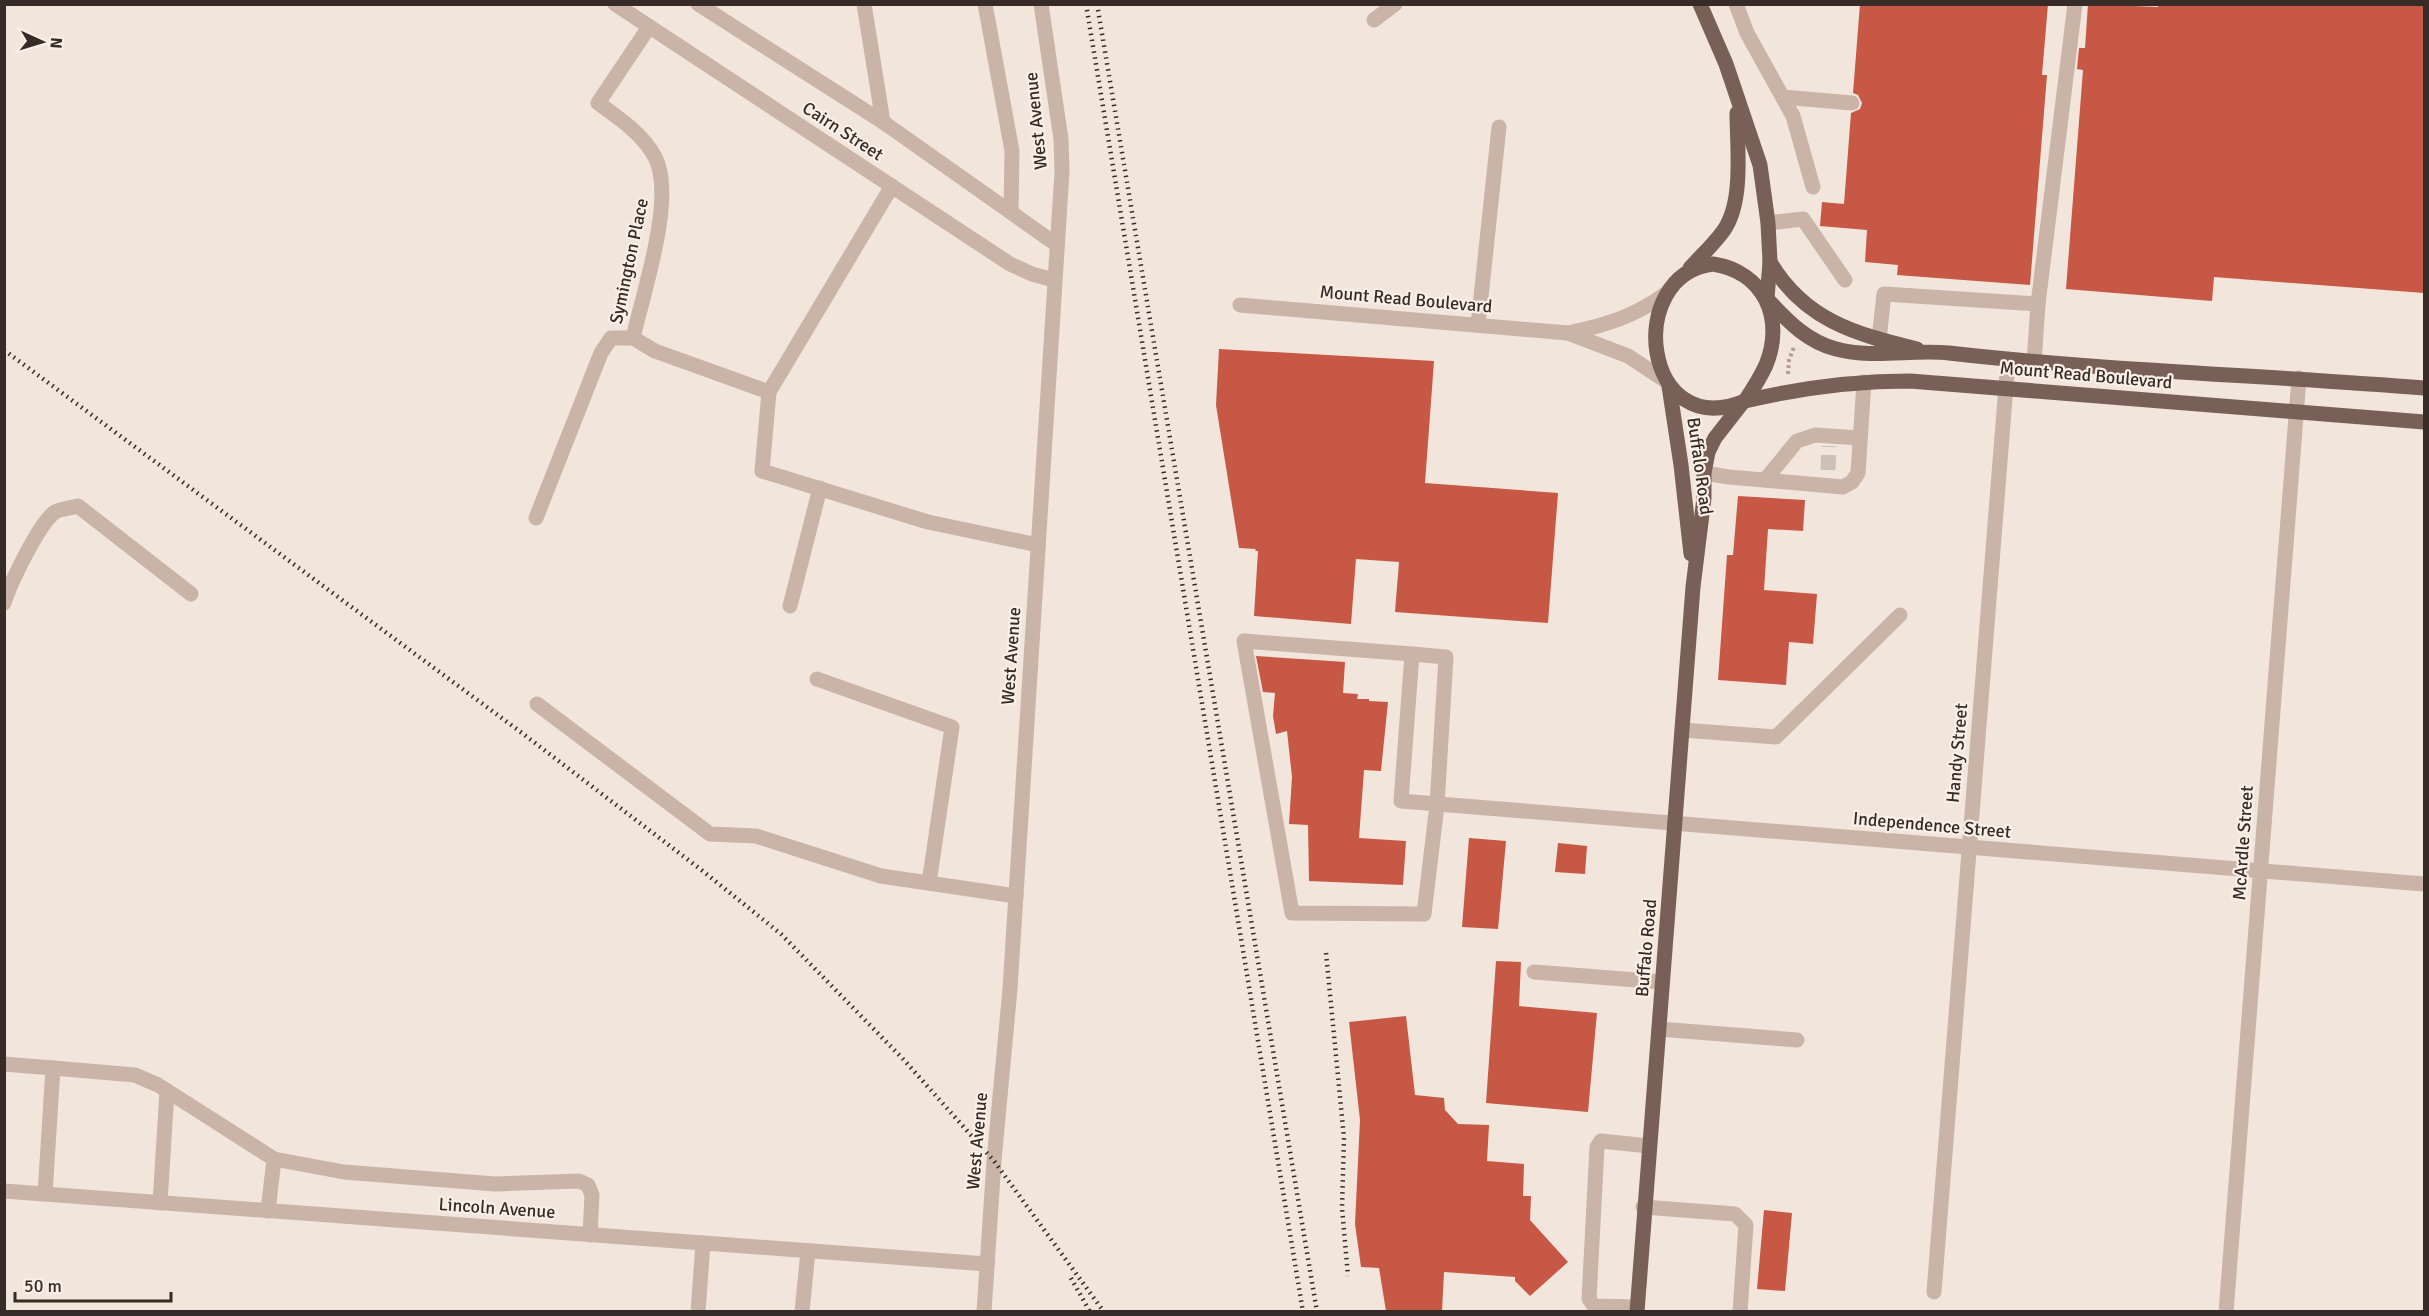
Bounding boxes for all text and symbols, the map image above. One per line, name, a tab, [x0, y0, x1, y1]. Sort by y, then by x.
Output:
north arrow	[12, 12, 72, 72]
text: N	[46, 37, 66, 49]
street label: West Avenue	[1020, 71, 1052, 171]
street label: Cairn Street	[798, 97, 888, 165]
street label: Symington Place	[605, 196, 653, 326]
street label: Mount Read Boulevard	[1319, 280, 1493, 318]
street label: Mount Read Boulevard	[1999, 356, 2173, 394]
street label: Buffalo Road	[1682, 416, 1718, 516]
street label: West Avenue	[997, 606, 1025, 706]
street label: Handy Street	[1942, 702, 1972, 804]
street label: McArdle Street	[2228, 785, 2258, 901]
street label: Independence Street	[1852, 807, 2012, 843]
street label: Buffalo Road	[1631, 898, 1661, 998]
street label: West Avenue	[962, 1091, 992, 1191]
street label: Lincoln Avenue	[438, 1193, 556, 1223]
scale bar	[15, 1265, 171, 1303]
text: 50 m	[24, 1275, 62, 1297]

